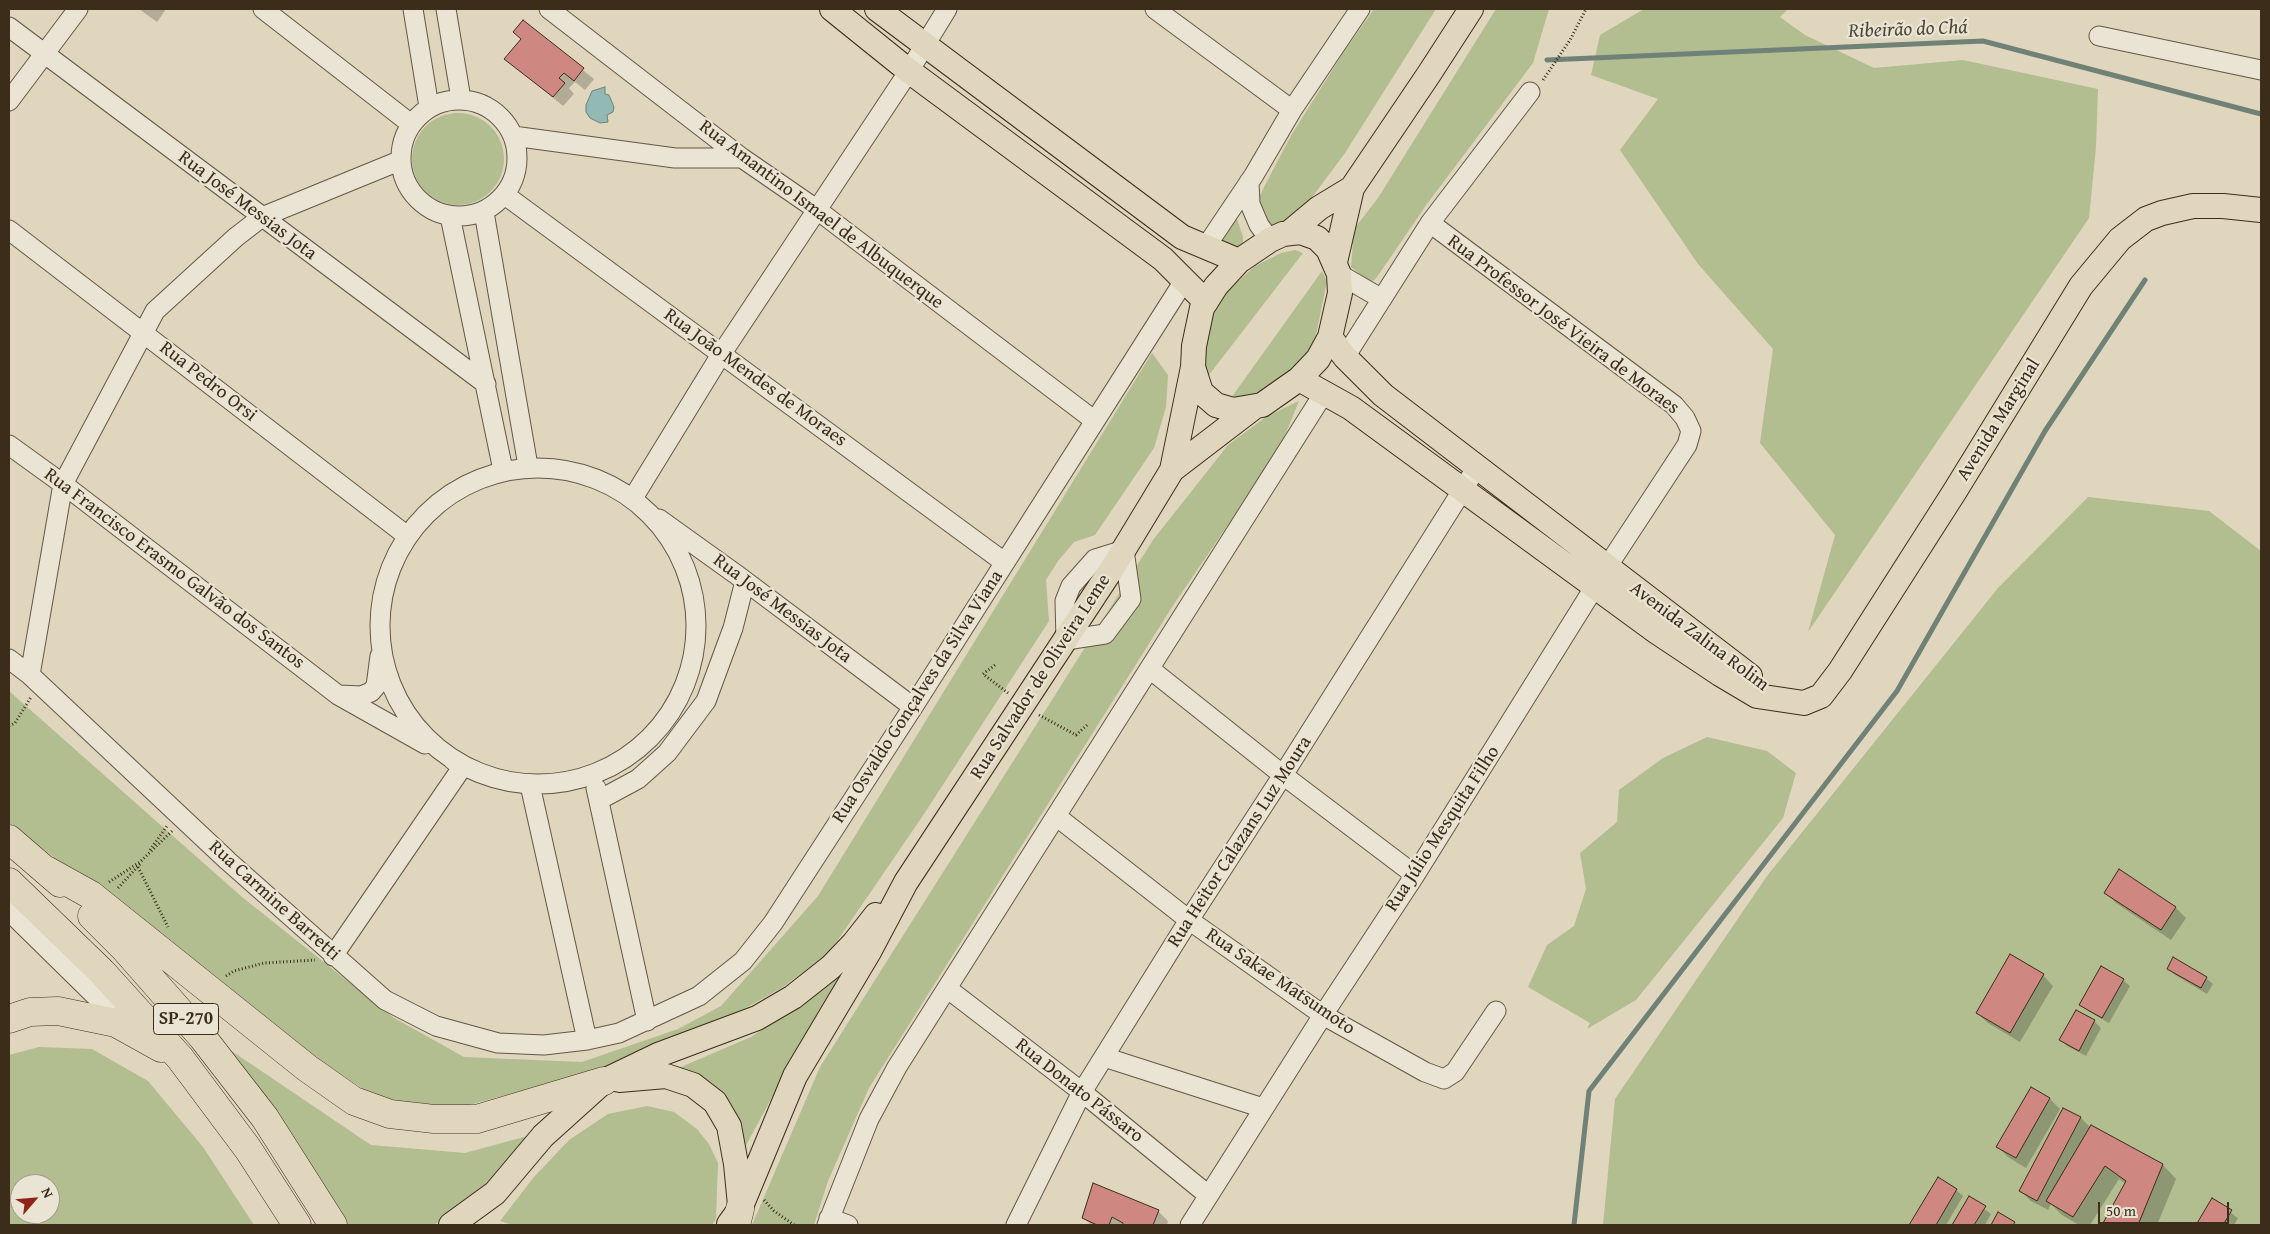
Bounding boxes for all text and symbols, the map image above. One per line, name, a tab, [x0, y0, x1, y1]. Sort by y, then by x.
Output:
water label: Ribeirão do Chá	[1848, 16, 1968, 44]
street label: Rua Amantino Ismael de Albuquerque	[694, 116, 948, 314]
street label: Rua José Messias Jota	[173, 146, 321, 266]
street label: Rua Professor José Vieira de Moraes	[1443, 230, 1683, 420]
street label: Rua João Mendes de Moraes	[659, 304, 851, 452]
street label: Rua Pedro Orsi	[155, 337, 261, 427]
street label: Avenida Marginal	[1952, 355, 2046, 485]
street label: Rua Francisco Erasmo Galvão dos Santos	[39, 464, 309, 674]
street label: Rua José Messias Jota	[708, 549, 856, 669]
street label: Rua Osvaldo Gonçalves da Silva Viana	[828, 566, 1008, 828]
street label: Rua Salvador de Oliveira Leme	[966, 570, 1116, 784]
street label: Avenida Zalina Rolim	[1625, 577, 1773, 697]
street label: Rua Heitor Calazans Luz Moura	[1163, 732, 1317, 952]
street label: Rua Júlio Mesquita Filho	[1381, 742, 1505, 916]
street label: Rua Carmine Barretti	[204, 836, 344, 966]
street label: Rua Sakae Matsumoto	[1201, 924, 1359, 1040]
road number: SP-270	[154, 1004, 218, 1034]
street label: Rua Donato Pássaro	[1010, 1034, 1148, 1148]
north arrow	[10, 1174, 60, 1224]
text: N	[36, 1184, 59, 1201]
scale bar	[2100, 1192, 2231, 1224]
text: 50 m	[2106, 1200, 2136, 1221]

